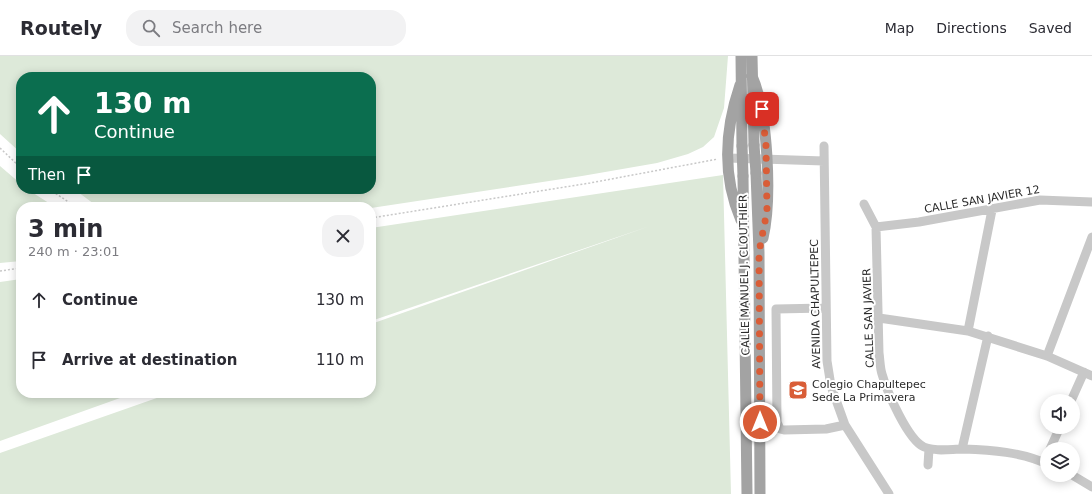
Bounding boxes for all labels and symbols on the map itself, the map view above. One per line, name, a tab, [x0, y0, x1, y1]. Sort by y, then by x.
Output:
pin	[745, 92, 779, 126]
street label: CALLE SAN JAVIER 12	[923, 183, 1041, 216]
street label: CALLE MANUEL J. CLOUTHIER	[737, 194, 752, 356]
street label: AVENIDA CHAPULTEPEC	[808, 239, 823, 369]
street label: CALLE SAN JAVIER	[860, 268, 877, 368]
place label: Colegio Chapultepec Sede La Primavera	[812, 378, 926, 404]
school or university icon: Colegio Chapultepec Sede La Primavera	[787, 379, 809, 401]
position arrow	[739, 401, 781, 443]

